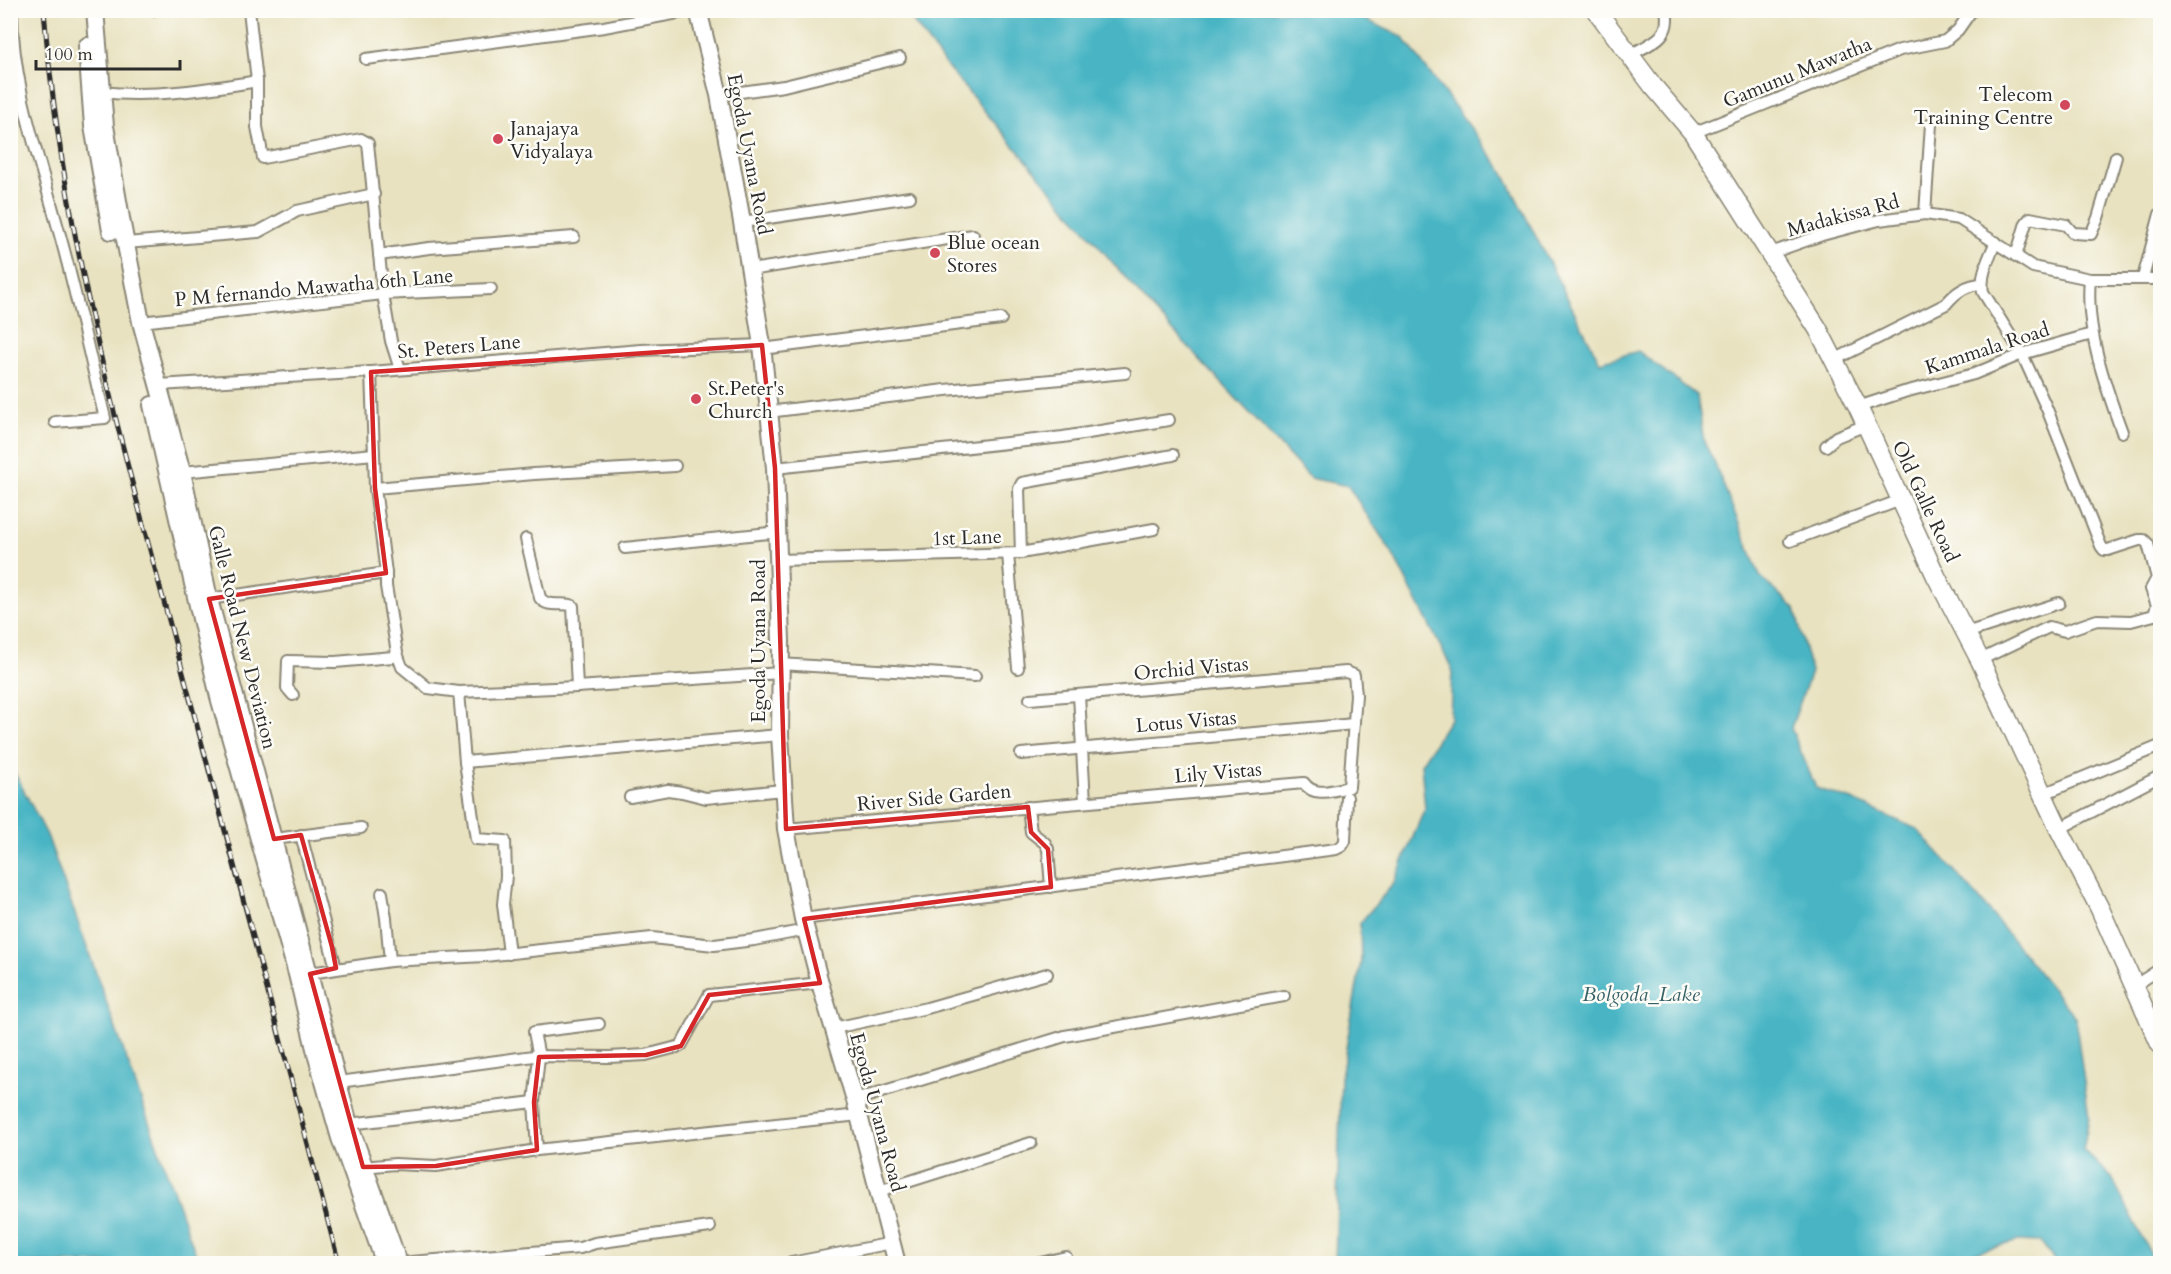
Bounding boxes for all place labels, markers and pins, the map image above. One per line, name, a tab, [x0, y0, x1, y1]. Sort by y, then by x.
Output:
place label: Telecom Training Centre	[1913, 81, 2053, 131]
marker: Telecom Training Centre	[2058, 98, 2072, 112]
place label: Janajaya Vidyalaya	[507, 115, 593, 165]
marker: Janajaya Vidyalaya	[491, 132, 505, 146]
place label: Blue ocean Stores	[947, 229, 1041, 279]
marker: Blue ocean Stores	[928, 246, 942, 260]
place label: St.Peter's Church	[708, 375, 784, 425]
marker: St.Peter's Church	[689, 392, 703, 406]

